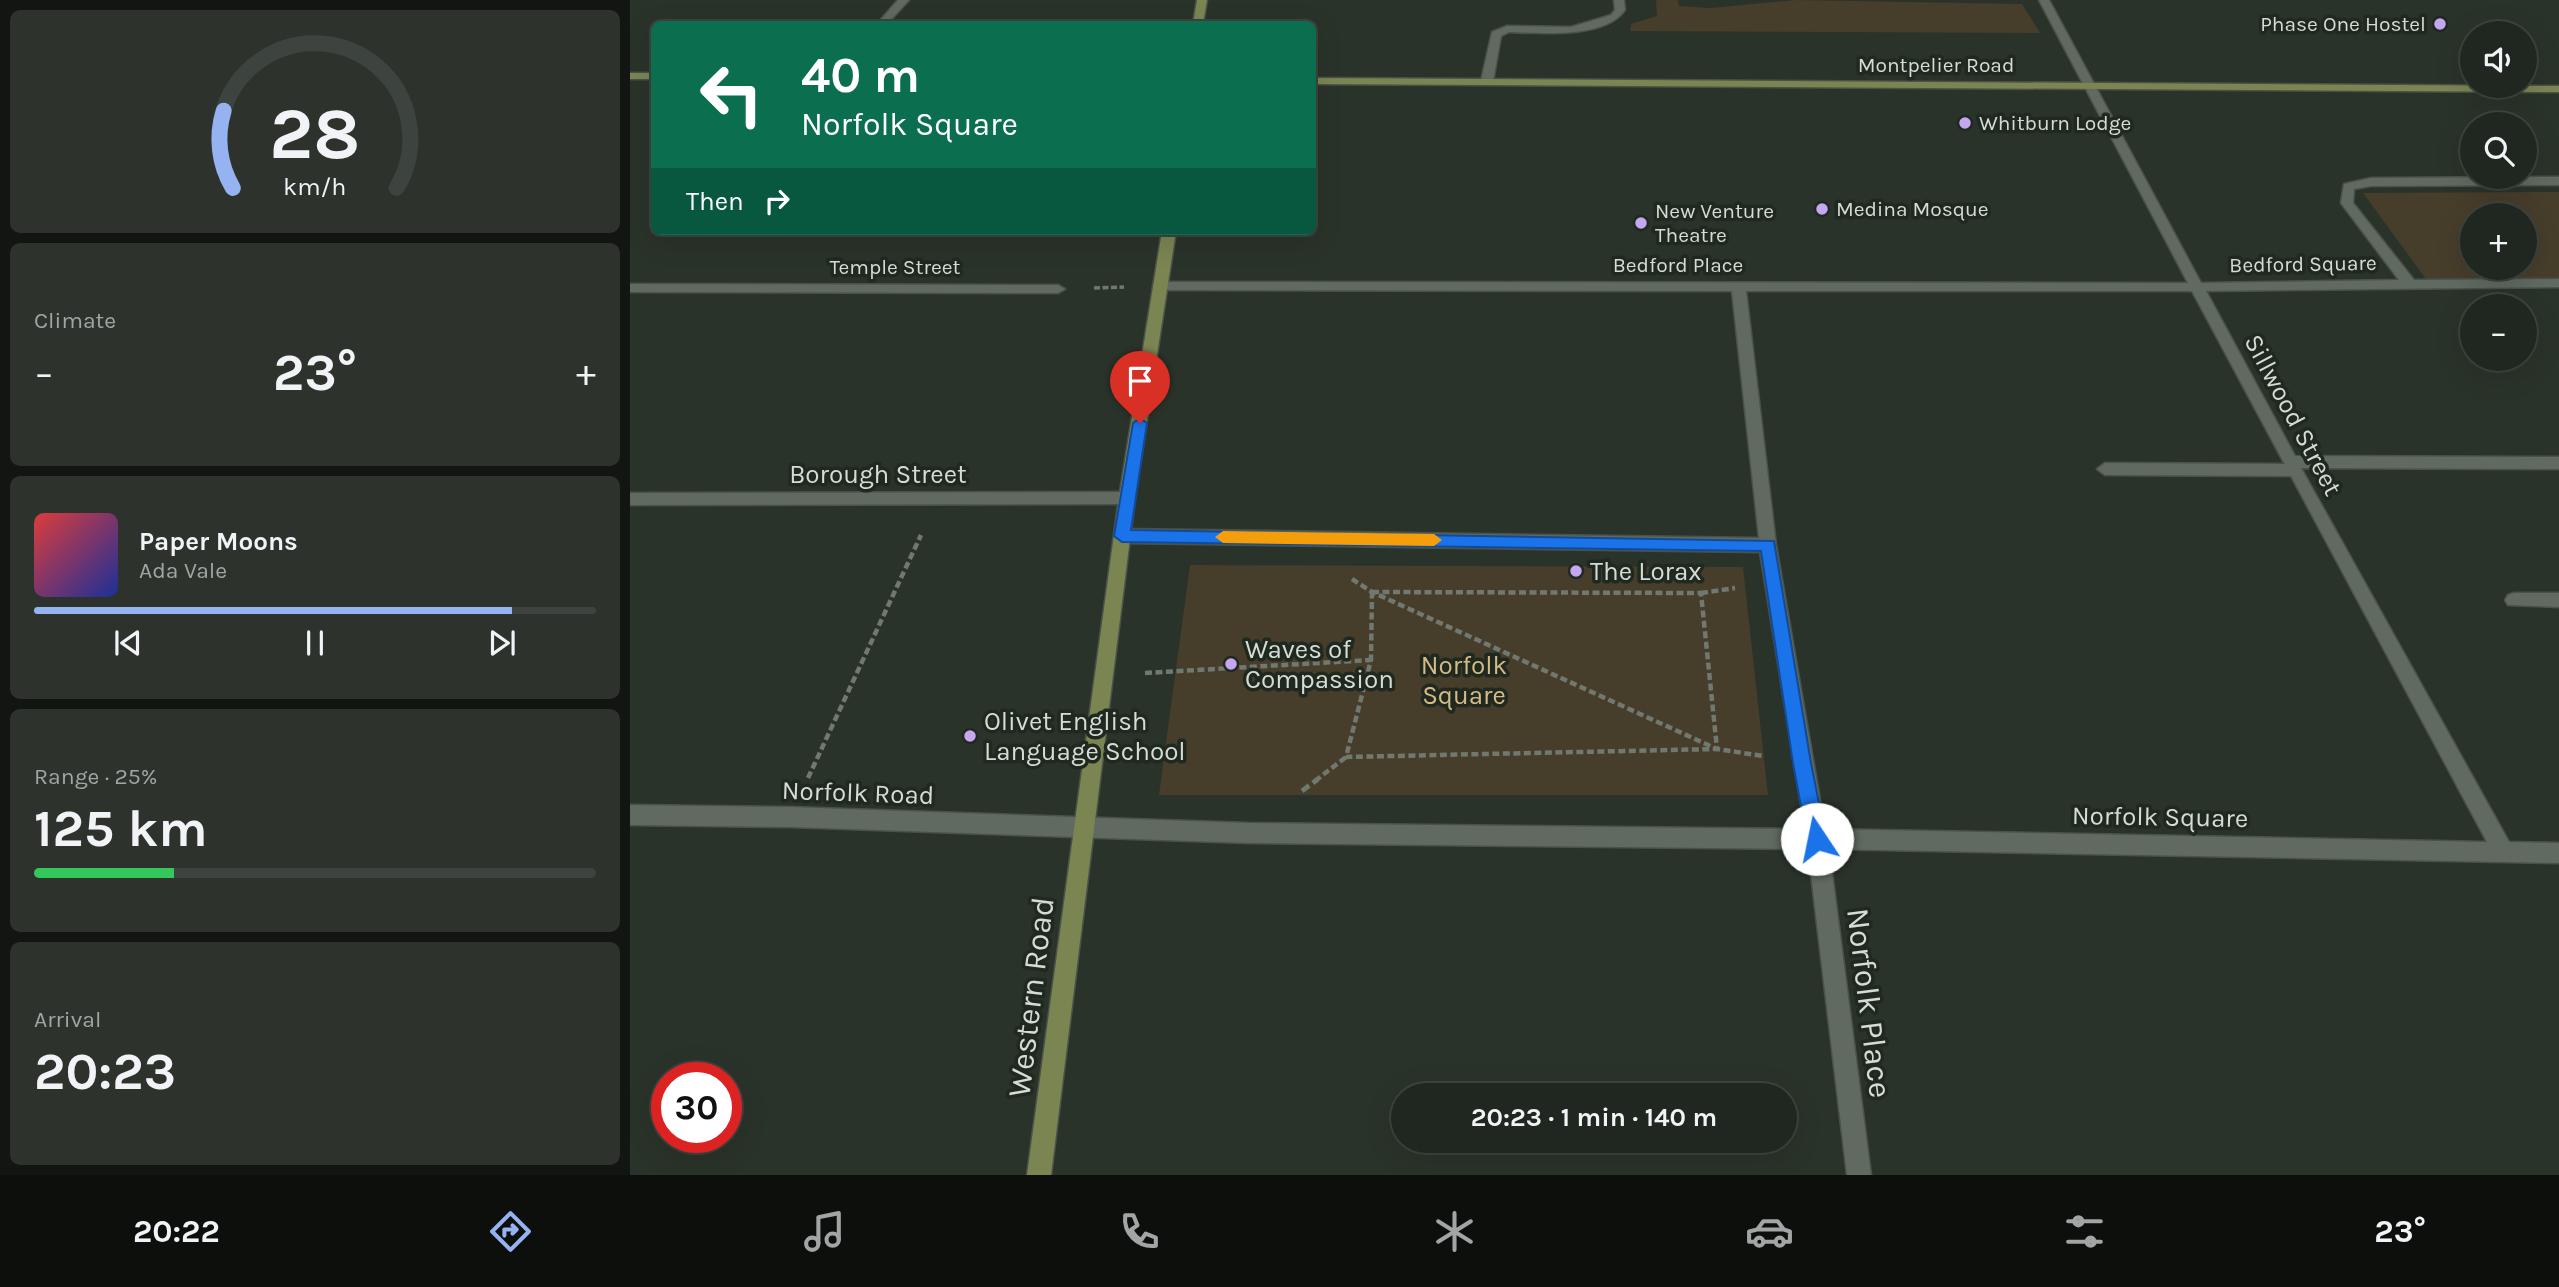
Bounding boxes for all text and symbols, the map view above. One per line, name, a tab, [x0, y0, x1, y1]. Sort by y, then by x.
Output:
place label: Phase One Hostel	[2260, 12, 2426, 36]
marker: Phase One Hostel	[2432, 16, 2448, 32]
map controls	[2460, 21, 2537, 371]
button: sound	[2460, 21, 2537, 98]
text: 40 m	[801, 47, 920, 104]
icon: left	[686, 49, 777, 140]
street label: Montpelier Road	[1858, 53, 2014, 77]
text: 28	[269, 91, 361, 176]
text: Norfolk Square	[801, 106, 1018, 143]
place label: Whitburn Lodge	[1979, 111, 2131, 135]
button: search	[2460, 112, 2537, 189]
marker: Whitburn Lodge	[1957, 115, 1973, 131]
text: km/h	[283, 171, 347, 200]
icon: right	[758, 182, 796, 220]
text: Then	[686, 186, 744, 217]
place label: Medina Mosque	[1836, 197, 1989, 221]
place label: New Venture Theatre	[1655, 199, 1774, 247]
marker: Medina Mosque	[1814, 201, 1830, 217]
button: +	[2460, 203, 2537, 280]
marker: New Venture Theatre	[1633, 215, 1649, 231]
street label: Bedford Square	[2229, 251, 2377, 277]
street label: Bedford Place	[1613, 253, 1743, 277]
street label: Temple Street	[830, 255, 961, 279]
button: −	[2460, 294, 2537, 371]
text: Climate	[34, 307, 116, 334]
street label: Sillwood Street	[2237, 329, 2349, 501]
text: 23°	[273, 342, 357, 403]
text: −	[34, 351, 54, 396]
text: +	[576, 351, 596, 396]
pin	[1110, 351, 1170, 423]
icon: arrive	[1121, 362, 1159, 400]
street label: Borough Street	[789, 459, 967, 490]
text: Paper Moons	[139, 526, 298, 557]
place label: The Lorax	[1590, 556, 1702, 587]
text: Ada Vale	[139, 557, 227, 584]
marker: The Lorax	[1568, 563, 1584, 579]
icon: previous	[109, 624, 147, 662]
icon: pause	[296, 624, 334, 662]
icon: next	[483, 624, 521, 662]
place label: Waves of Compassion	[1245, 634, 1394, 695]
park label: Norfolk Square	[1421, 650, 1507, 711]
marker: Waves of Compassion	[1223, 656, 1239, 672]
place label: Olivet English Language School	[984, 706, 1186, 767]
marker: Olivet English Language School	[962, 728, 978, 744]
text: Range · 25%	[34, 763, 157, 790]
street label: Norfolk Road	[781, 775, 935, 811]
text: 125 km	[34, 798, 208, 859]
street label: Norfolk Square	[2072, 800, 2248, 834]
position arrow	[1780, 802, 1854, 876]
street label: Western Road	[1000, 895, 1062, 1099]
street label: Norfolk Place	[1839, 906, 1899, 1100]
text: Arrival	[34, 1006, 101, 1033]
text: 20:23	[34, 1041, 176, 1102]
speed limit sign: 30	[651, 1062, 742, 1153]
text: 20:23 · 1 min · 140 m	[1471, 1102, 1717, 1133]
icon: directions	[486, 1207, 535, 1256]
icon: music	[800, 1207, 849, 1256]
icon: phone	[1115, 1207, 1164, 1256]
icon: climate	[1430, 1207, 1479, 1256]
icon: car	[1745, 1207, 1794, 1256]
icon: filters	[2060, 1207, 2109, 1256]
text: 20:22	[133, 1213, 220, 1250]
text: 23°	[2374, 1213, 2426, 1250]

